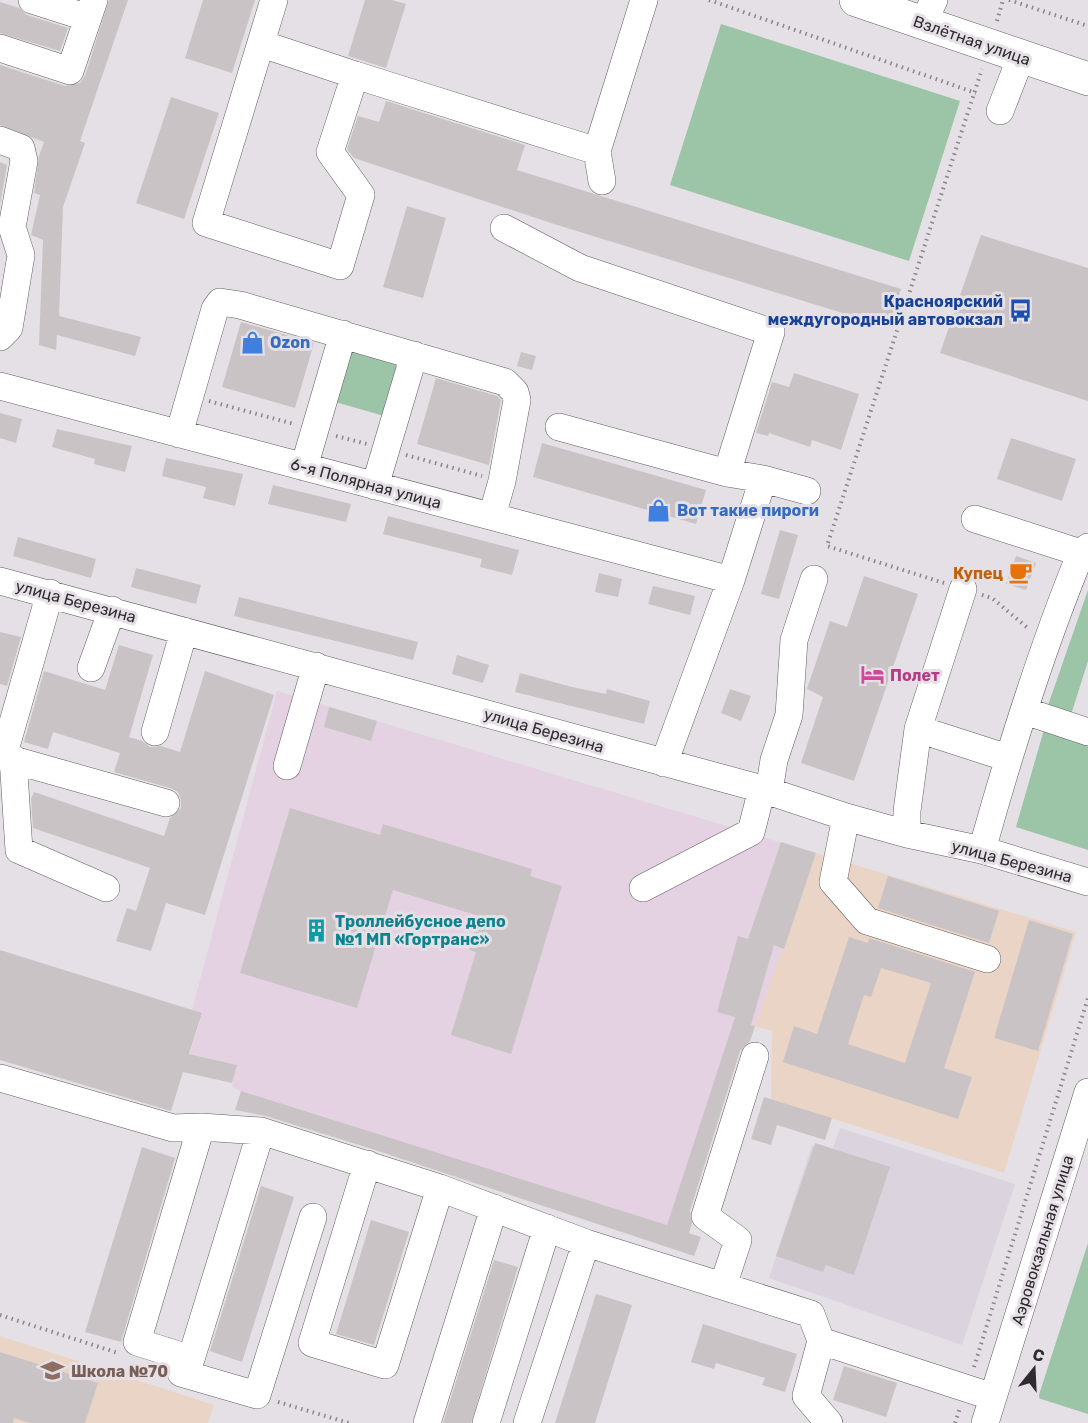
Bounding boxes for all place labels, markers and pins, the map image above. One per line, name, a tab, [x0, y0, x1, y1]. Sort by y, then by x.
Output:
place label: Красноярский междугородный автовокзал	[768, 292, 1003, 329]
bus stop icon: Красноярский междугородный автовокзал	[1008, 297, 1034, 323]
shop icon: Ozon	[239, 329, 265, 355]
place label: Ozon	[270, 333, 310, 352]
shop icon: Вот такие пироги	[646, 497, 672, 523]
place label: Вот такие пироги	[677, 501, 819, 520]
cafe icon: Купец	[1008, 560, 1034, 586]
place label: Купец	[953, 564, 1003, 583]
hotel icon: Полет	[859, 662, 885, 688]
place label: Полет	[890, 666, 940, 685]
place label: Троллейбусное депо №1 МП «Гортранс»	[335, 912, 506, 949]
building icon: Троллейбусное депо №1 МП «Гортранс»	[304, 917, 330, 943]
school or university icon: Школа №70	[40, 1358, 66, 1384]
place label: Школа №70	[71, 1362, 168, 1381]

